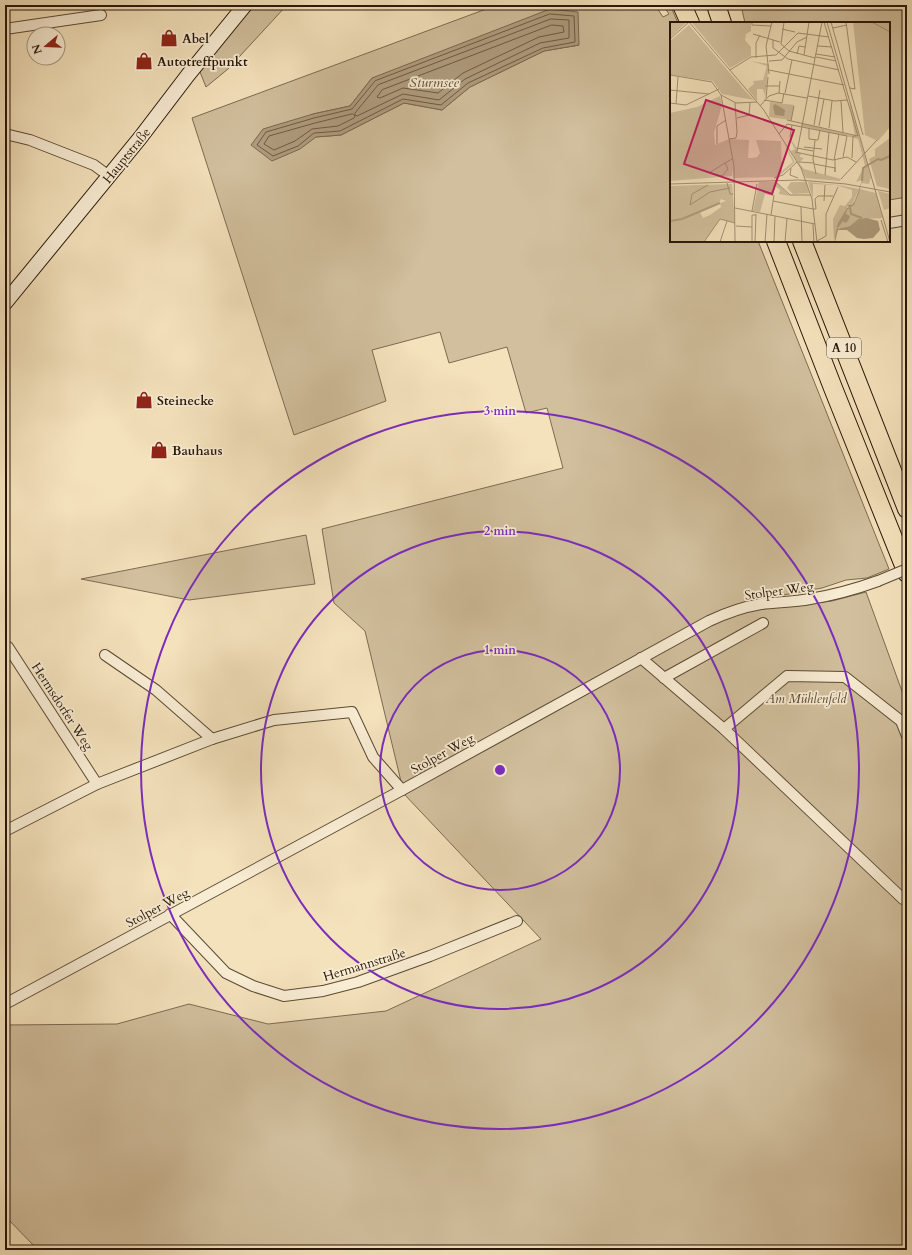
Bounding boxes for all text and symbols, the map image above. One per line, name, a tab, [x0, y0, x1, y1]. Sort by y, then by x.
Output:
inset map	[670, 22, 890, 242]
north arrow	[26, 26, 66, 66]
shop icon: Abel	[159, 28, 179, 48]
place label: Abel	[182, 30, 209, 48]
text: N	[28, 42, 46, 56]
shop icon: Autotreffpunkt	[134, 51, 154, 71]
place label: Autotreffpunkt	[157, 53, 248, 71]
water label: Sturmsee	[409, 73, 459, 92]
street label: Hauptstraße	[99, 124, 155, 187]
road number: A 10	[827, 338, 861, 358]
shop icon: Steinecke	[134, 390, 154, 410]
place label: Steinecke	[157, 392, 214, 410]
text: 3 min	[484, 403, 516, 419]
shop icon: Bauhaus	[149, 440, 169, 460]
place label: Bauhaus	[172, 442, 223, 460]
text: 2 min	[484, 523, 516, 539]
street label: Stolper Weg	[743, 577, 816, 605]
text: 1 min	[484, 642, 516, 658]
street label: Hermsdorfer Weg	[27, 659, 98, 754]
park label: Am Mühlenfeld	[765, 690, 847, 708]
street label: Stolper Weg	[408, 729, 478, 779]
centre of rings	[493, 763, 507, 777]
street label: Stolper Weg	[123, 883, 193, 932]
street label: Hermannstraße	[321, 944, 408, 986]

